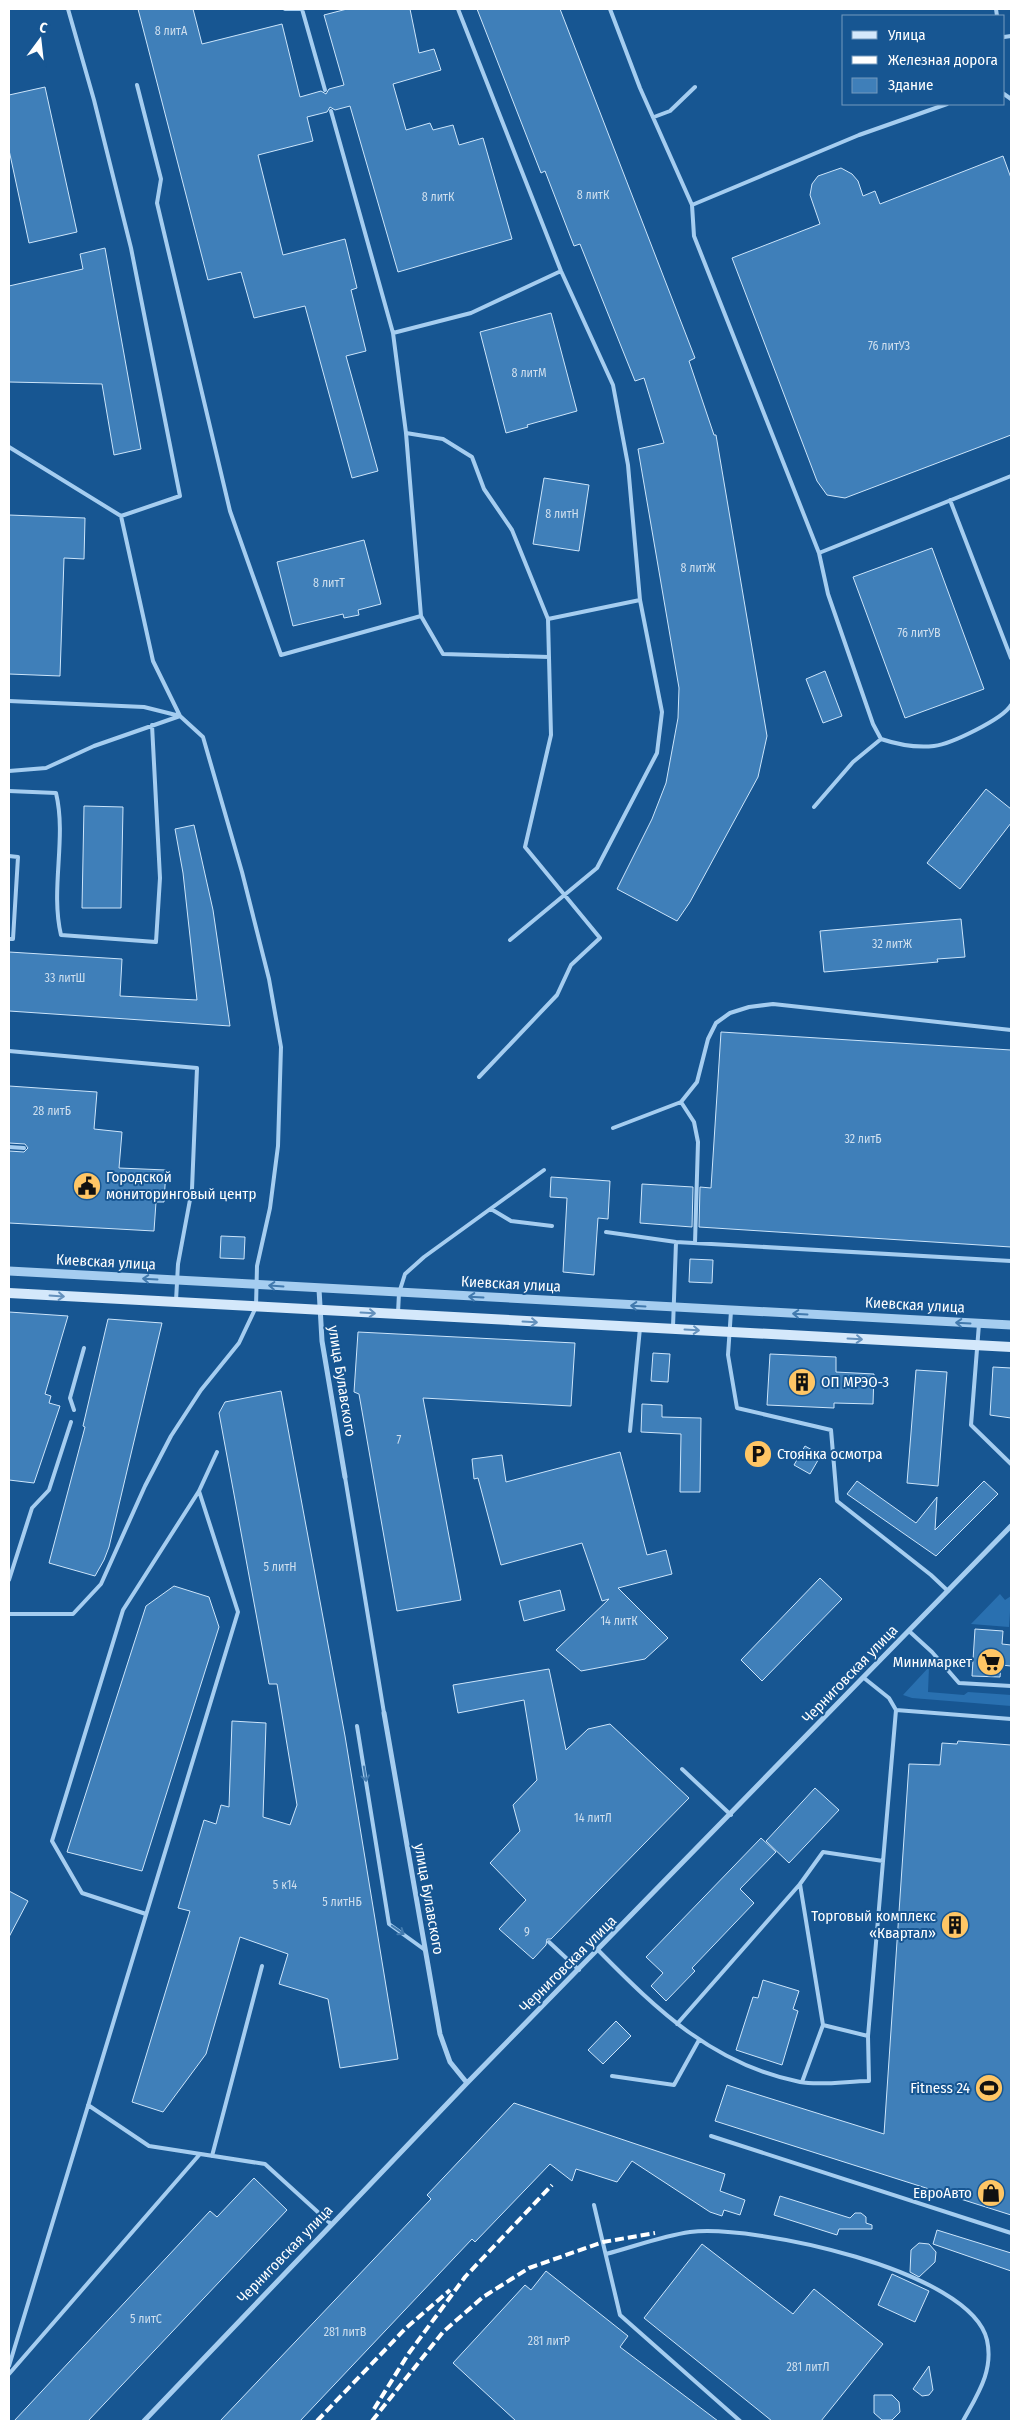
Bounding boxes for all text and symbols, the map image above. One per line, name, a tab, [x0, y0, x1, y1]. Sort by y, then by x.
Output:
north arrow	[15, 15, 65, 65]
legend	[842, 15, 1005, 105]
text: С	[37, 19, 50, 37]
house number: 8 литА	[155, 24, 188, 38]
text: Улица	[887, 26, 926, 44]
text: Железная дорога	[888, 51, 998, 69]
text: Здание	[888, 76, 934, 94]
house number: 8 литК	[577, 188, 610, 202]
house number: 8 литК	[422, 190, 455, 204]
house number: 76 литУЗ	[868, 339, 910, 353]
house number: 8 литМ	[512, 366, 546, 380]
house number: 8 литН	[545, 507, 579, 521]
house number: 8 литЖ	[680, 561, 716, 575]
house number: 8 литТ	[313, 576, 345, 590]
house number: 76 литУВ	[897, 626, 941, 640]
house number: 32 литЖ	[872, 937, 912, 951]
house number: 33 литШ	[44, 971, 86, 985]
house number: 28 литБ	[33, 1104, 71, 1118]
house number: 32 литБ	[844, 1132, 882, 1146]
place label: Городской мониторинговый центр	[106, 1168, 256, 1203]
public building icon: Городской мониторинговый центр	[72, 1171, 102, 1201]
street label: Киевская улица	[56, 1250, 156, 1274]
street label: Киевская улица	[461, 1272, 561, 1296]
one-way arrow	[142, 1275, 158, 1284]
one-way arrow	[269, 1282, 285, 1291]
one-way arrow	[49, 1291, 65, 1300]
one-way arrow	[468, 1293, 484, 1302]
street label: Киевская улица	[865, 1293, 965, 1317]
one-way arrow	[630, 1301, 646, 1310]
one-way arrow	[359, 1309, 375, 1318]
one-way arrow	[793, 1310, 809, 1319]
one-way arrow	[522, 1317, 538, 1327]
one-way arrow	[955, 1318, 971, 1328]
street label: улица Булавского	[324, 1324, 360, 1438]
one-way arrow	[684, 1326, 700, 1335]
one-way arrow	[847, 1334, 863, 1343]
building icon: ОП МРЭО-3	[787, 1367, 817, 1397]
place label: ОП МРЭО-3	[821, 1373, 889, 1391]
house number: 7	[397, 1433, 402, 1447]
parking icon: Стоянка осмотра	[743, 1439, 773, 1469]
place label: Стоянка осмотра	[777, 1445, 883, 1463]
house number: 5 литН	[263, 1560, 297, 1574]
house number: 14 литК	[600, 1614, 638, 1628]
street label: Черниговская улица	[799, 1621, 901, 1727]
supermarket icon: Минимаркет	[976, 1647, 1006, 1677]
place label: Минимаркет	[893, 1653, 973, 1671]
one-way arrow	[360, 1766, 370, 1782]
house number: 14 литЛ	[574, 1811, 612, 1825]
street label: улица Булавского	[410, 1842, 448, 1956]
house number: 5 к14	[273, 1878, 297, 1892]
house number: 5 литНБ	[322, 1895, 362, 1909]
place label: Торговый комплекс «Квартал»	[811, 1907, 937, 1942]
building icon: Торговый комплекс «Квартал»	[940, 1910, 970, 1940]
street label: Черниговская улица	[516, 1912, 620, 2016]
one-way arrow	[391, 1925, 405, 1935]
house number: 9	[524, 1925, 530, 1939]
sports icon: Fitness 24	[974, 2073, 1004, 2103]
place label: Fitness 24	[910, 2079, 970, 2097]
shop icon: ЕвроАвто	[976, 2178, 1006, 2208]
place label: ЕвроАвто	[913, 2184, 972, 2202]
street label: Черниговская улица	[234, 2201, 336, 2307]
house number: 5 литС	[130, 2312, 162, 2326]
house number: 281 литВ	[324, 2325, 367, 2339]
house number: 281 литР	[528, 2334, 570, 2348]
house number: 281 литЛ	[786, 2360, 830, 2374]

